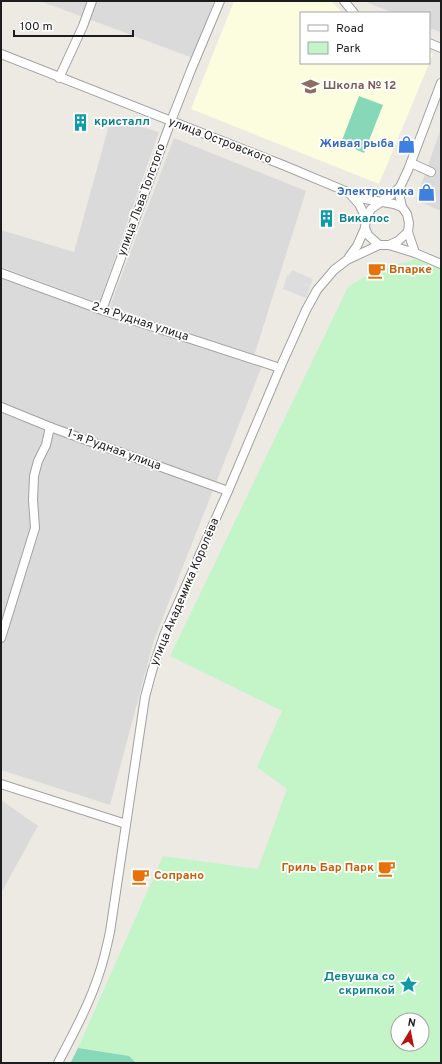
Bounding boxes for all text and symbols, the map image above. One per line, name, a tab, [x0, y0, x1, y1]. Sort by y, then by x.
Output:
scale bar	[14, 12, 133, 38]
legend	[300, 12, 430, 64]
text: 100 m	[20, 19, 53, 35]
text: Road	[336, 21, 364, 37]
text: Park	[336, 41, 361, 57]
school or university icon: Школа № 12	[300, 76, 320, 96]
place label: Школа № 12	[323, 78, 396, 94]
building icon: кристалл	[71, 112, 91, 132]
place label: кристалл	[94, 114, 150, 130]
street label: улица Островского	[166, 114, 274, 168]
shop icon: Живая рыба	[397, 134, 417, 154]
place label: Живая рыба	[320, 136, 394, 152]
street label: улица Льва Толстого	[114, 141, 170, 258]
shop icon: Электроника	[417, 182, 437, 202]
place label: Электроника	[337, 184, 414, 200]
building icon: Викалос	[316, 209, 336, 229]
place label: Викалос	[339, 211, 390, 227]
cafe icon: Впарке	[366, 260, 386, 280]
place label: Впарке	[389, 262, 432, 278]
street label: 2-я Рудная улица	[89, 299, 191, 345]
street label: 1-я Рудная улица	[65, 426, 163, 474]
street label: улица Академика Королёва	[147, 516, 223, 668]
cafe icon: Гриль Бар Парк	[377, 858, 397, 878]
place label: Гриль Бар Парк	[282, 860, 374, 876]
cafe icon: Сопрано	[131, 866, 151, 886]
place label: Сопрано	[154, 868, 204, 884]
place label: Девушка со скрипкой	[324, 969, 395, 999]
place icon: Девушка со скрипкой	[398, 974, 418, 994]
north arrow	[390, 1012, 430, 1052]
text: N	[406, 1016, 417, 1031]

